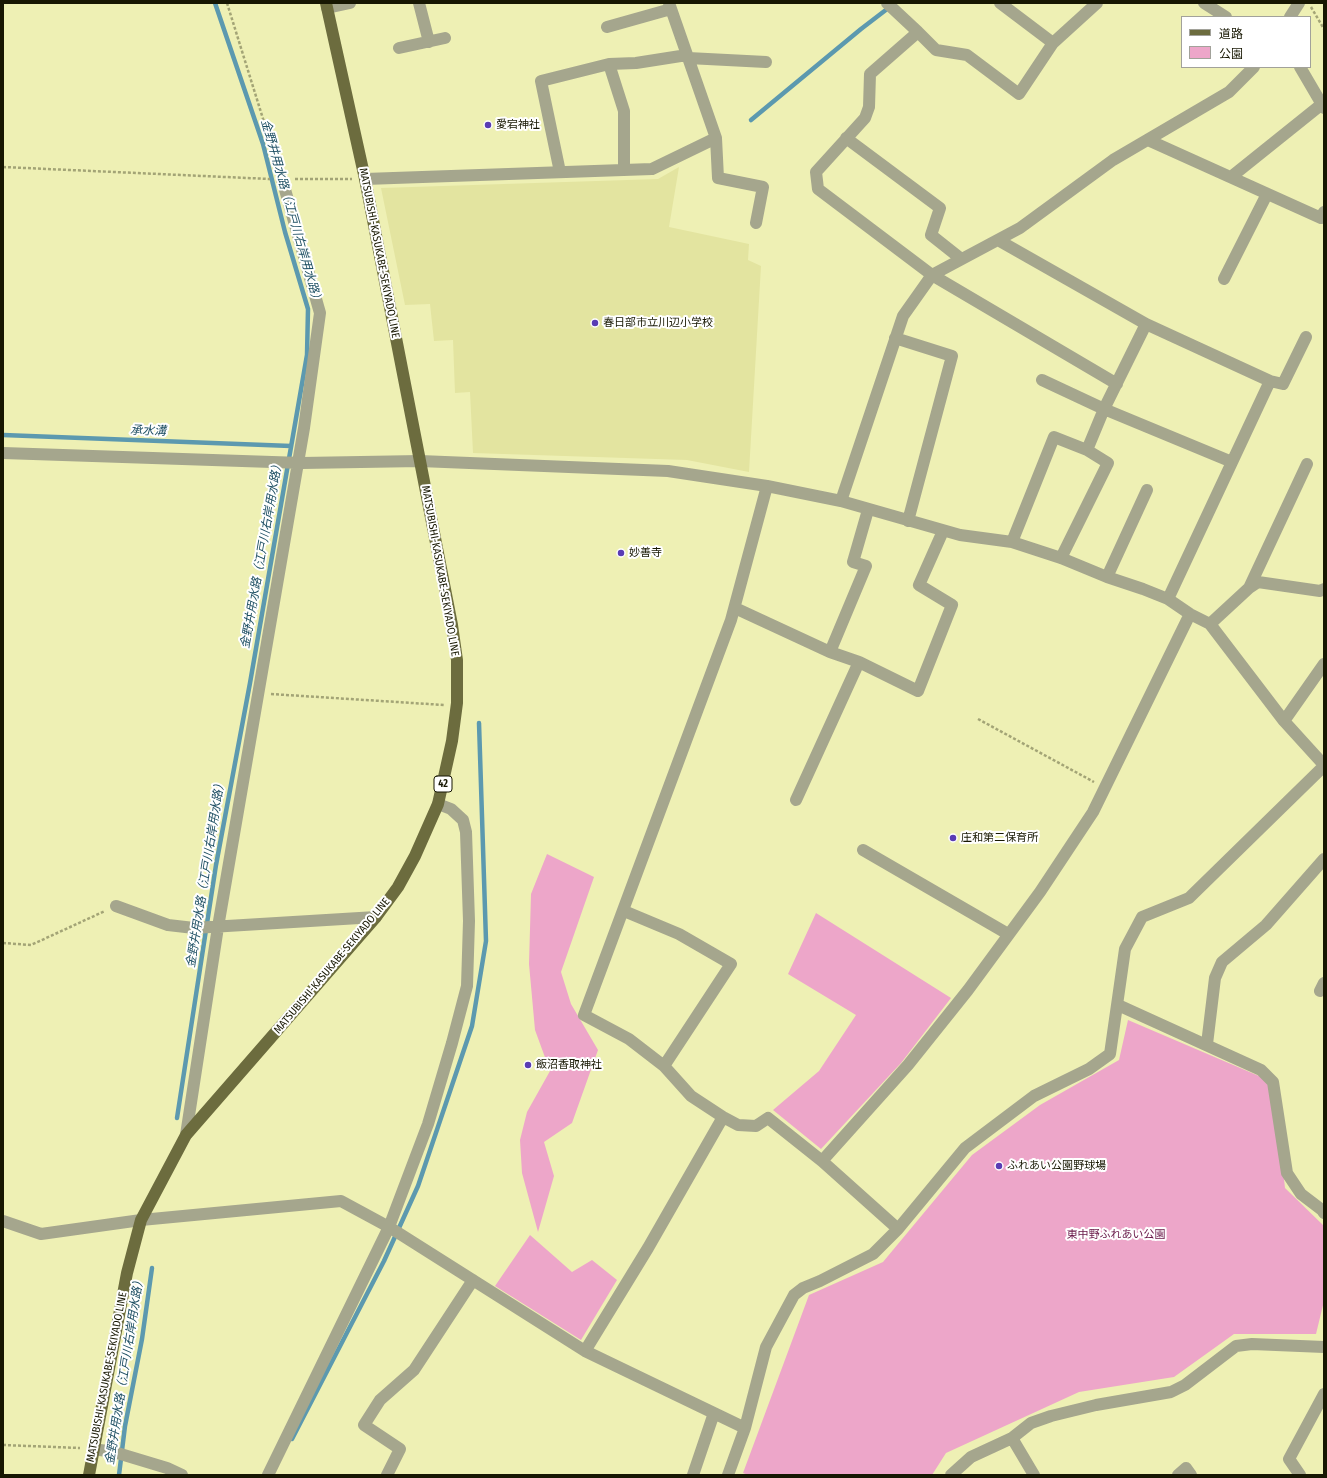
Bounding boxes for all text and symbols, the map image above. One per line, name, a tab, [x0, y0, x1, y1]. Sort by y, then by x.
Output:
legend	[1181, 16, 1311, 68]
text: 道路	[1219, 27, 1243, 41]
text: 公園	[1219, 47, 1243, 61]
water label: 金野井用水路（江戸川右岸用水路）	[258, 118, 324, 306]
place label: 愛宕神社	[496, 118, 540, 132]
marker: 愛宕神社	[483, 120, 493, 130]
street label: MATSUBISHI-KASUKABE-SEKIYADO LINE	[356, 167, 402, 339]
place label: 春日部市立川辺小学校	[603, 316, 713, 330]
marker: 春日部市立川辺小学校	[590, 318, 600, 328]
water label: 承水溝	[130, 423, 166, 439]
water label: 金野井用水路（江戸川右岸用水路）	[238, 458, 286, 650]
street label: MATSUBISHI-KASUKABE-SEKIYADO LINE	[418, 485, 462, 657]
place label: 妙善寺	[629, 546, 662, 560]
marker: 妙善寺	[616, 548, 626, 558]
road number: 42	[434, 776, 452, 792]
water label: 金野井用水路（江戸川右岸用水路）	[184, 777, 228, 969]
place label: 庄和第二保育所	[961, 831, 1038, 845]
marker: 庄和第二保育所	[948, 833, 958, 843]
street label: MATSUBISHI-KASUKABE-SEKIYADO LINE	[271, 895, 393, 1037]
place label: 飯沼香取神社	[536, 1058, 602, 1072]
marker: 飯沼香取神社	[523, 1060, 533, 1070]
place label: ふれあい公園野球場	[1007, 1159, 1106, 1173]
marker: ふれあい公園野球場	[994, 1161, 1004, 1171]
park label: 東中野ふれあい公園	[1067, 1228, 1165, 1242]
water label: 金野井用水路（江戸川右岸用水路）	[103, 1274, 147, 1466]
street label: MATSUBISHI-KASUKABE-SEKIYADO LINE	[84, 1291, 130, 1463]

